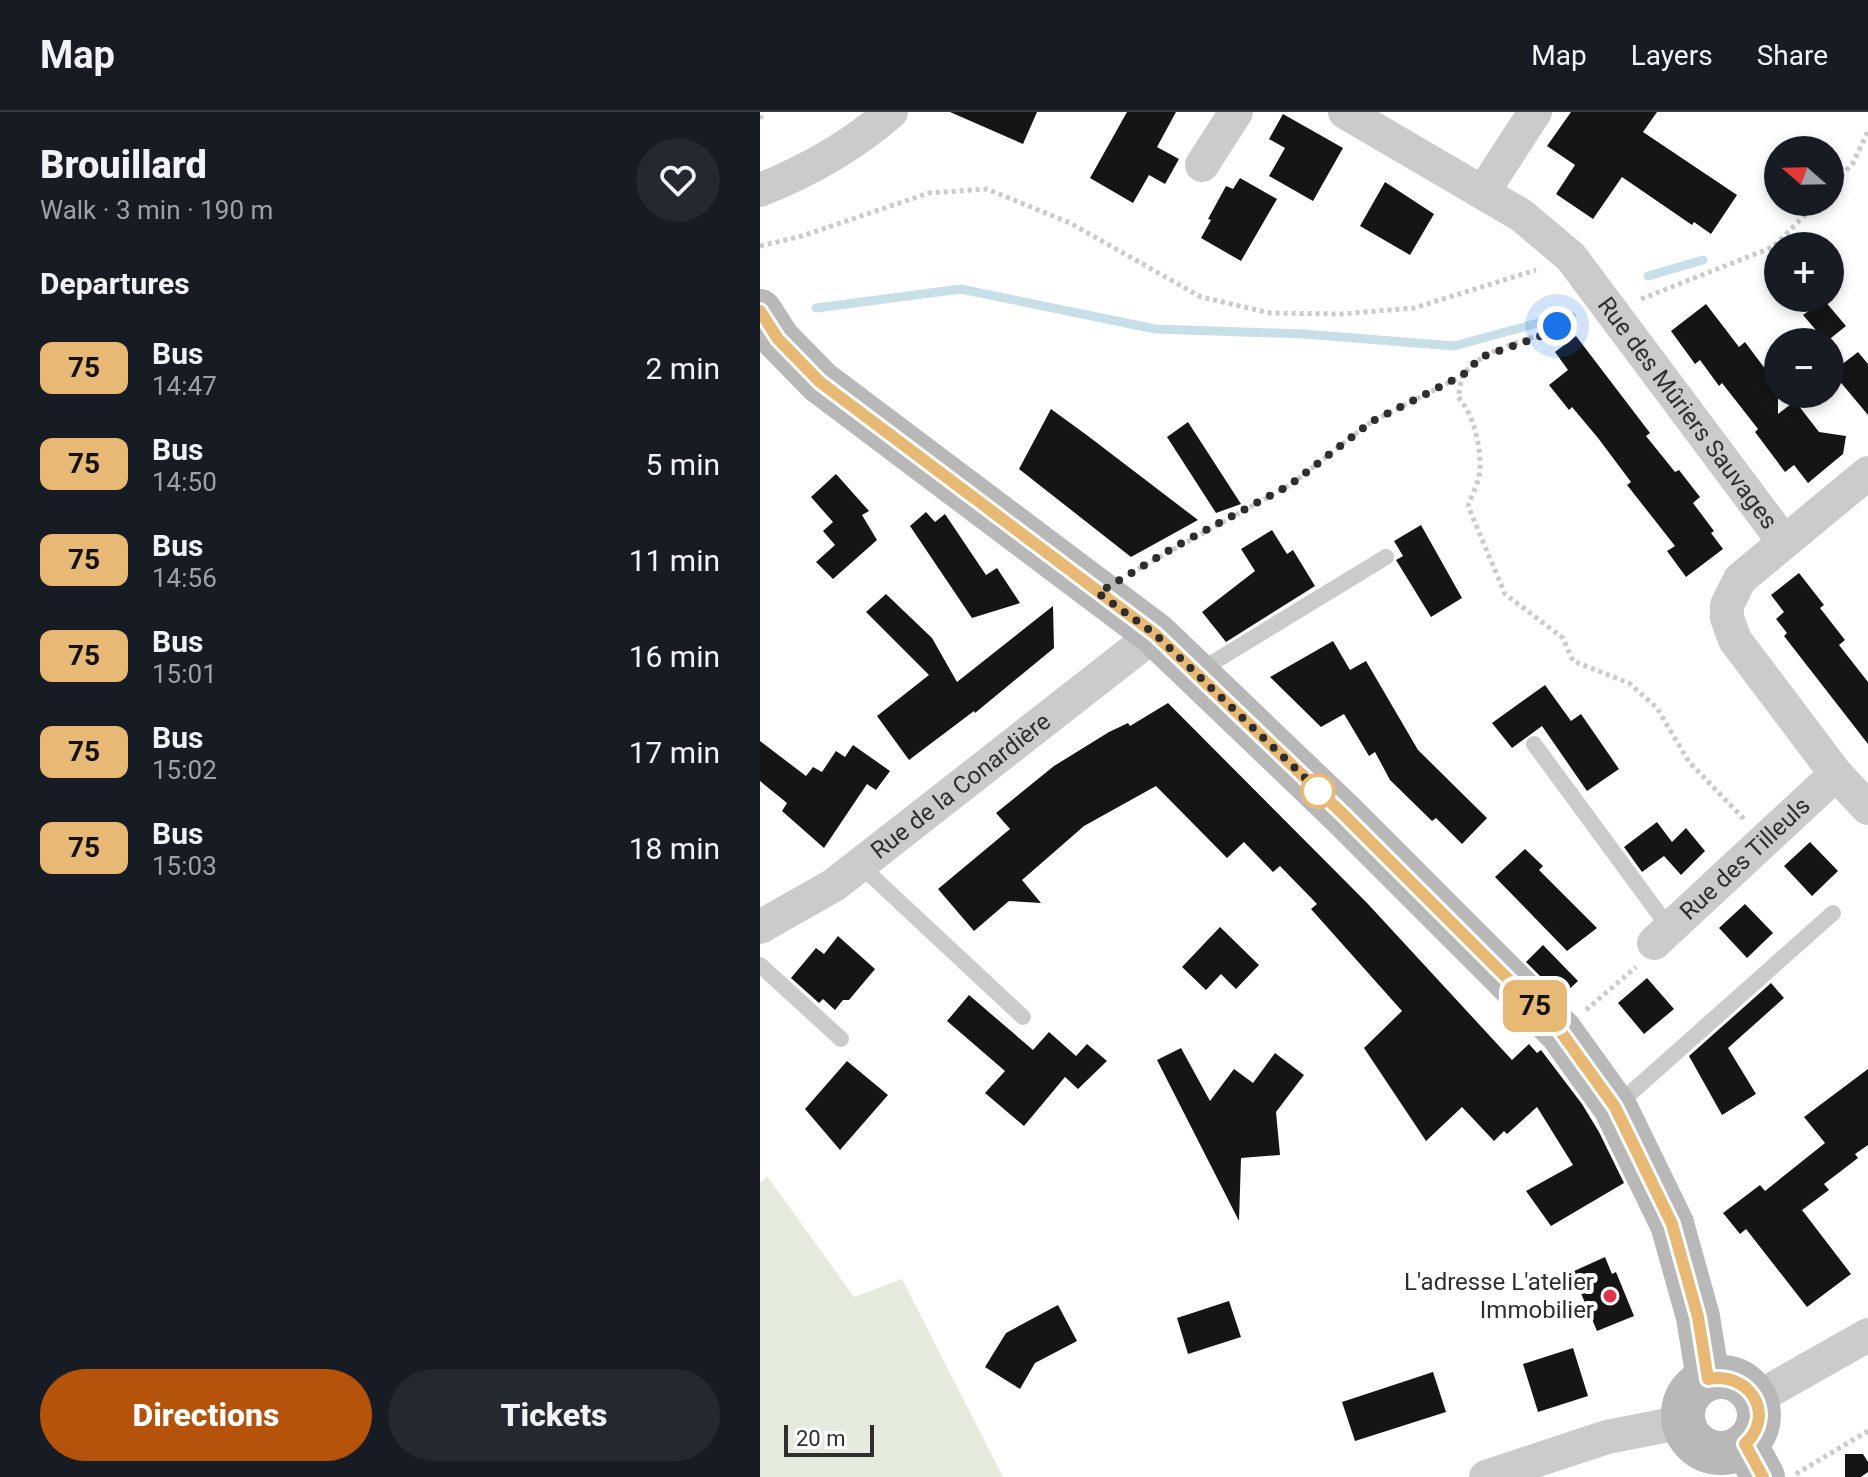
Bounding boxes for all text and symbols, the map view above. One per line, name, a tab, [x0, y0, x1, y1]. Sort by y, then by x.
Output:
text: Map	[40, 33, 115, 77]
text: Map	[1531, 39, 1587, 72]
text: Layers	[1631, 39, 1713, 72]
text: Share	[1757, 39, 1828, 72]
north arrow	[1764, 136, 1844, 216]
map controls	[1764, 136, 1844, 408]
button: heart	[636, 138, 720, 222]
text: Brouillard	[40, 143, 207, 187]
text: Walk · 3 min · 190 m	[40, 195, 273, 225]
button: +	[1764, 232, 1844, 312]
text: Departures	[40, 266, 190, 301]
street label: Rue des Mûriers Sauvages	[1592, 292, 1783, 535]
your location	[1537, 306, 1577, 346]
button: −	[1764, 328, 1844, 408]
text: Bus	[152, 336, 203, 371]
text: 75	[68, 351, 100, 384]
text: 2 min	[646, 351, 720, 386]
text: 14:47	[152, 371, 217, 401]
text: Bus	[152, 432, 203, 467]
text: 75	[68, 447, 100, 480]
text: 5 min	[646, 447, 720, 482]
text: 14:50	[152, 467, 217, 497]
text: Bus	[152, 528, 203, 563]
text: 75	[68, 543, 100, 576]
text: 11 min	[629, 543, 720, 578]
text: 14:56	[152, 563, 217, 593]
text: Bus	[152, 624, 203, 659]
text: 75	[68, 639, 100, 672]
text: 16 min	[629, 639, 720, 674]
text: 15:01	[152, 659, 217, 689]
street label: Rue de la Conardière	[865, 707, 1056, 865]
text: Bus	[152, 720, 203, 755]
text: 75	[68, 735, 100, 768]
text: 17 min	[629, 735, 720, 770]
text: 15:02	[152, 755, 217, 785]
unlabelled marker	[1301, 774, 1335, 808]
street label: Rue des Tilleuls	[1674, 792, 1816, 926]
text: Bus	[152, 816, 203, 851]
text: 75	[68, 831, 100, 864]
text: 18 min	[629, 831, 720, 866]
text: 15:03	[152, 851, 217, 881]
line badge: 75	[1499, 980, 1571, 1032]
text: 75	[1519, 989, 1551, 1022]
place label: L'adresse L'atelier Immobilier	[1404, 1268, 1594, 1324]
marker: L'adresse L'atelier Immobilier	[1601, 1287, 1619, 1305]
button: Directions	[40, 1369, 372, 1461]
button: Tickets	[388, 1369, 720, 1461]
scale bar	[784, 1421, 874, 1457]
text: 20 m	[796, 1426, 845, 1451]

